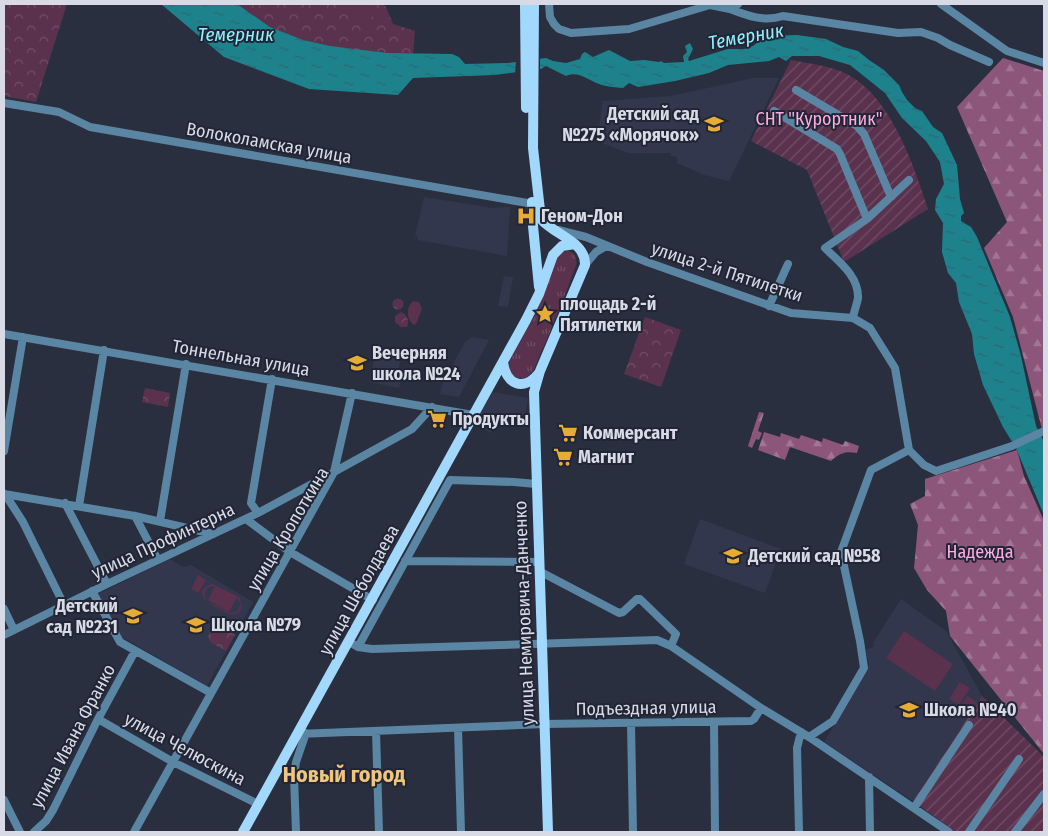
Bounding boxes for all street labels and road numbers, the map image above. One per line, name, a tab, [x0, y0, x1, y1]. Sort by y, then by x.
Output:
street label: Волоколамская улица	[185, 118, 354, 168]
street label: улица 2-й Пятилетки	[649, 237, 805, 307]
street label: Тоннельная улица	[171, 335, 312, 381]
street label: улица Кропоткина	[242, 463, 334, 595]
street label: улица Профинтерна	[88, 498, 238, 584]
street label: улица Немировича-Данченко	[509, 500, 539, 726]
street label: улица Шеболдаева	[314, 521, 404, 659]
street label: улица Ивана Франко	[26, 660, 120, 812]
street label: Подъездная улица	[575, 696, 717, 720]
street label: улица Челюскина	[121, 708, 250, 790]

